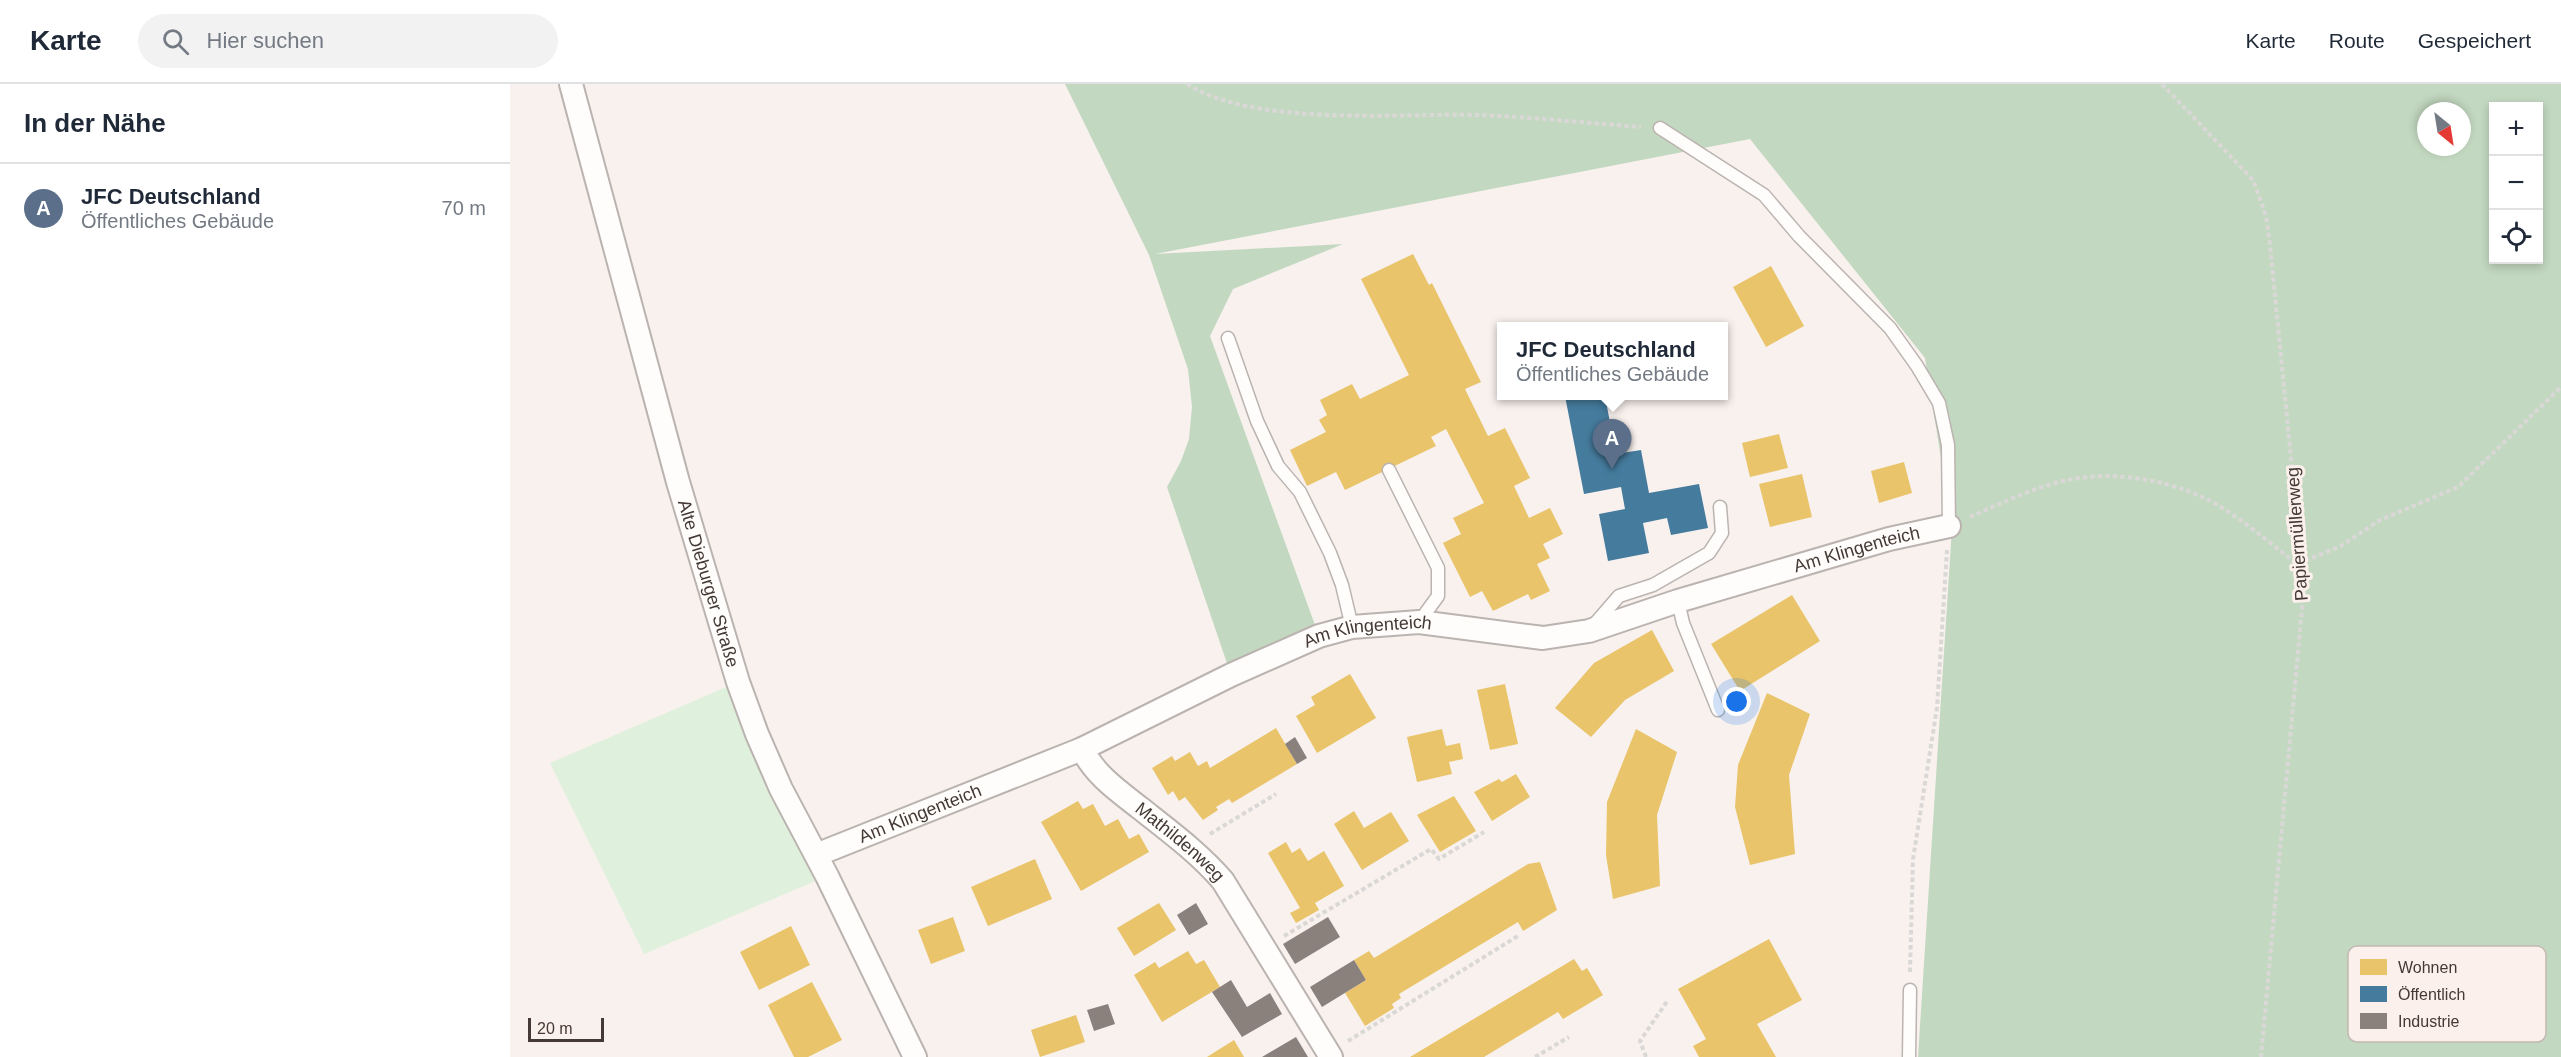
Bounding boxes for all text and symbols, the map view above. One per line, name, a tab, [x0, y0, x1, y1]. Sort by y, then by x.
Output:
search box	[138, 14, 558, 68]
text: Karte	[30, 25, 102, 56]
icon: search	[159, 25, 192, 58]
text: Hier suchen	[207, 28, 324, 53]
text: Karte	[2246, 29, 2296, 52]
text: Route	[2329, 29, 2385, 52]
text: Gespeichert	[2418, 29, 2531, 52]
north arrow	[2417, 102, 2471, 156]
map controls	[2489, 102, 2543, 264]
button: +	[2489, 102, 2543, 156]
text: In der Nähe	[24, 108, 166, 138]
button: −	[2489, 156, 2543, 210]
text: JFC Deutschland	[81, 184, 261, 209]
text: A	[36, 197, 51, 219]
text: 70 m	[442, 197, 486, 219]
text: Öffentliches Gebäude	[81, 210, 274, 232]
button: locate	[2489, 210, 2543, 264]
popup	[1497, 322, 1728, 400]
text: JFC Deutschland	[1516, 337, 1696, 362]
text: Öffentliches Gebäude	[1516, 363, 1709, 385]
pin: A	[1592, 420, 1632, 469]
street label: Papiermüllerweg	[2282, 466, 2312, 602]
street label: Alte Dieburger Straße	[674, 497, 743, 670]
street label: Am Klingenteich	[1791, 523, 1922, 576]
street label: Am Klingenteich	[1300, 612, 1433, 652]
your location	[1722, 687, 1751, 716]
street label: Am Klingenteich	[856, 780, 984, 847]
street label: Mathildenweg	[1131, 798, 1229, 886]
legend	[2348, 946, 2546, 1042]
text: Wohnen	[2398, 959, 2457, 976]
text: Öffentlich	[2398, 986, 2465, 1003]
text: Industrie	[2398, 1013, 2459, 1030]
scale bar	[528, 1015, 604, 1042]
text: 20 m	[537, 1020, 573, 1037]

